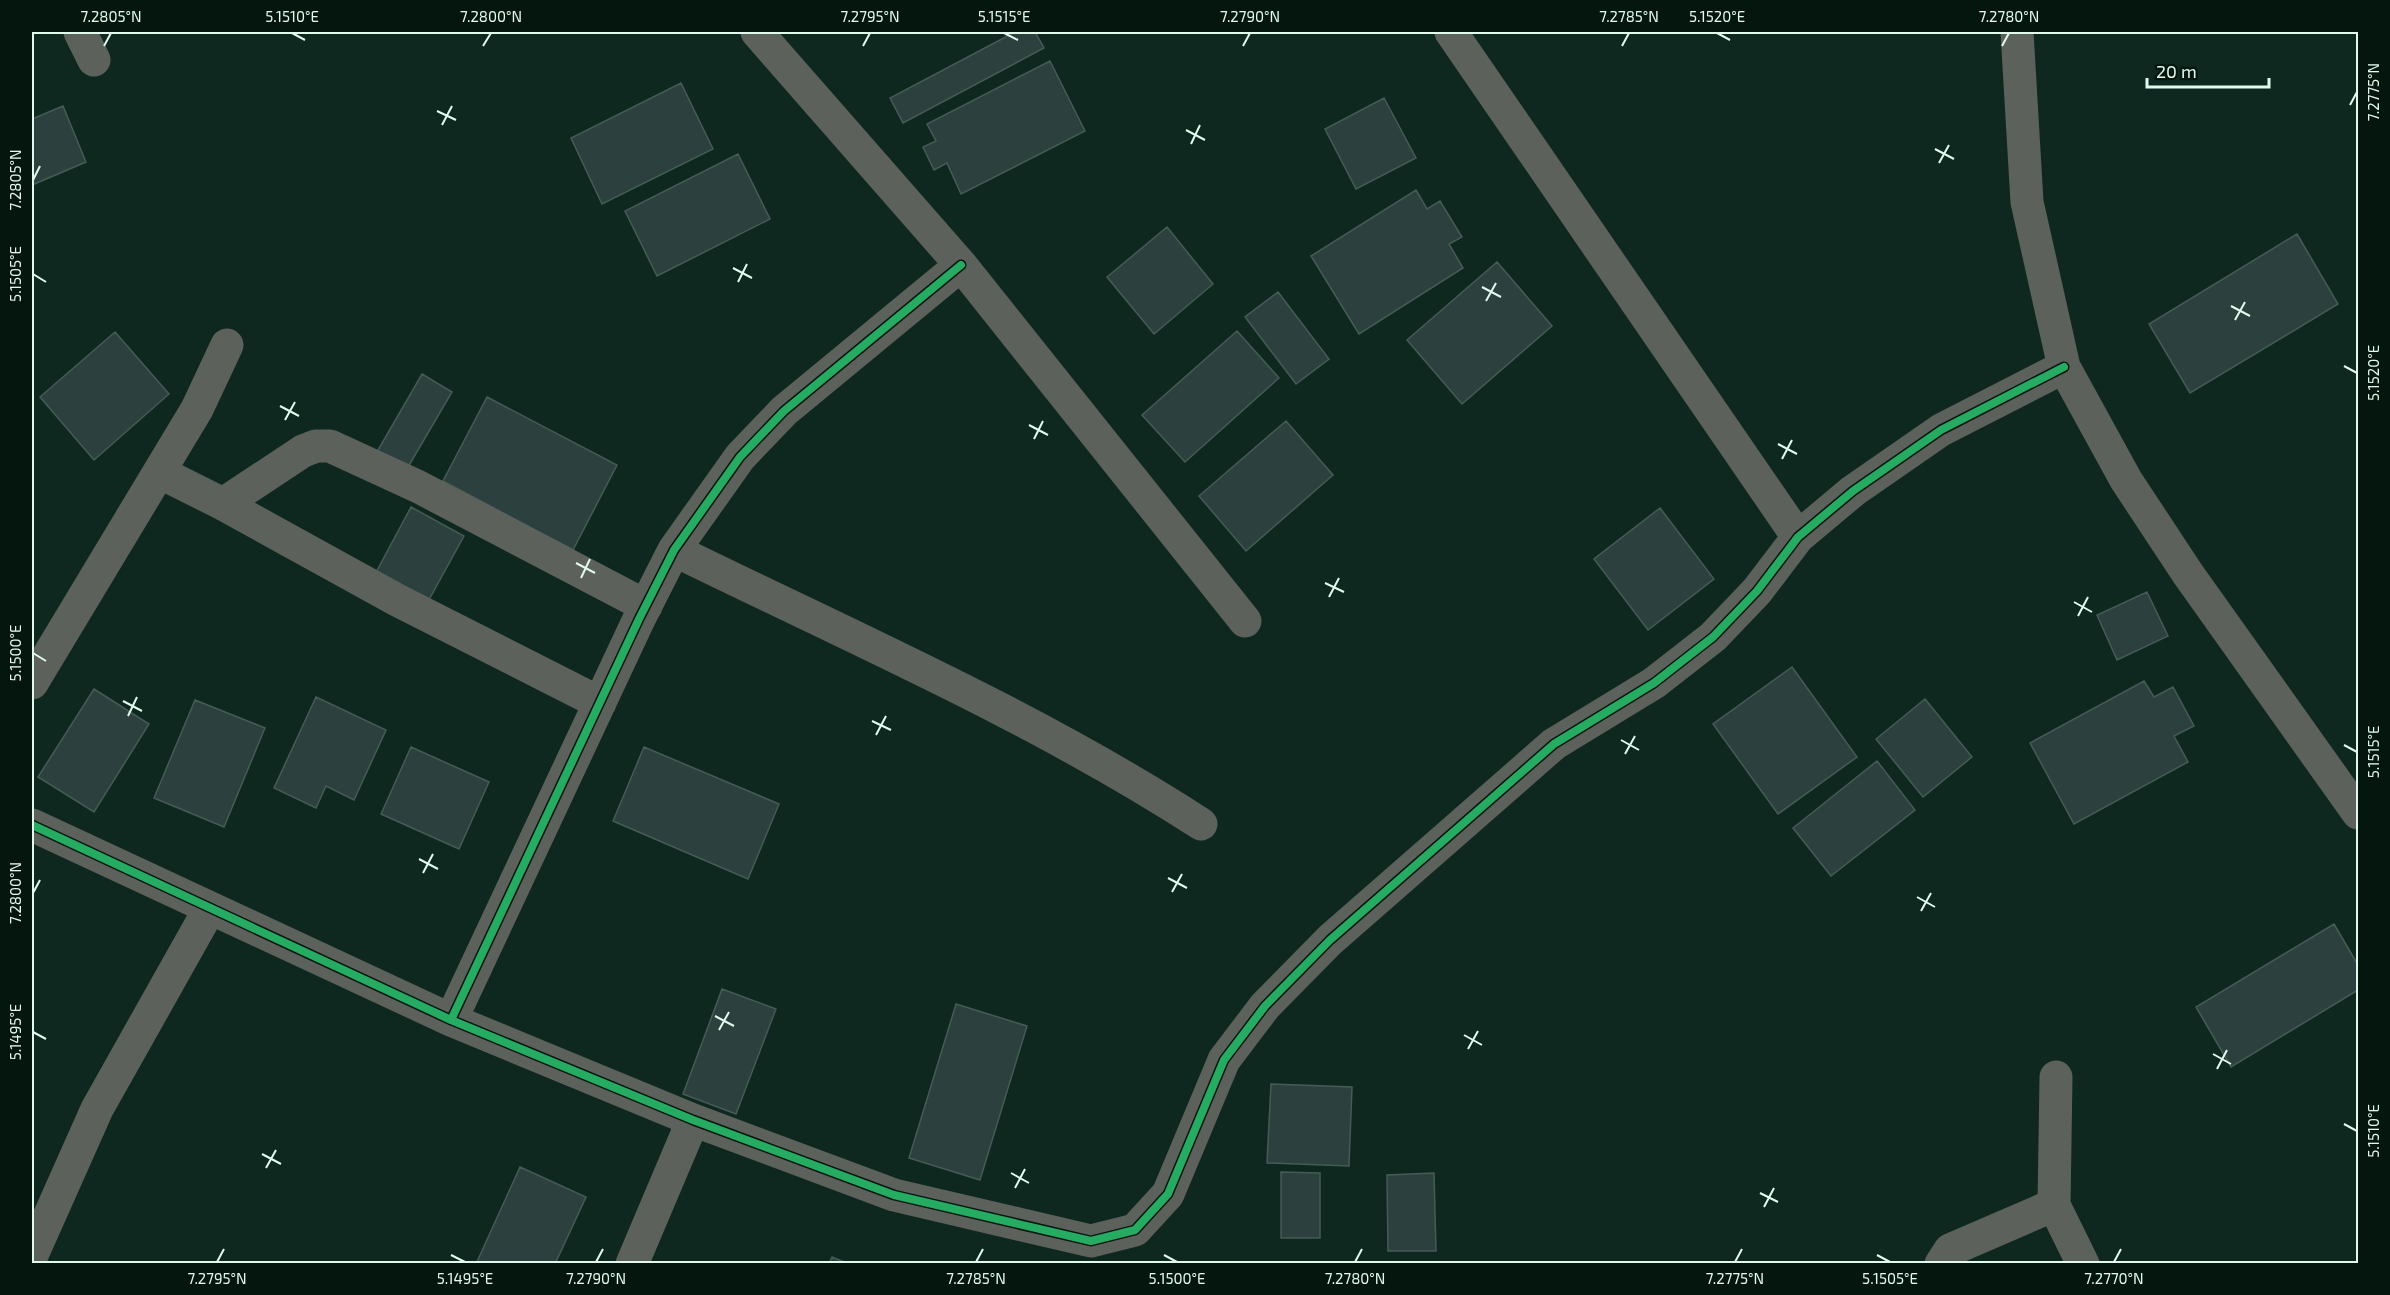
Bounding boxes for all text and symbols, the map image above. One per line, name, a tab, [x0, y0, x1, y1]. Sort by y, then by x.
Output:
text: 7.2805°N	[80, 7, 142, 25]
text: 5.1510°E	[265, 7, 319, 25]
text: 7.2800°N	[460, 7, 522, 25]
text: 7.2795°N	[840, 7, 900, 25]
text: 5.1515°E	[978, 7, 1030, 25]
text: 7.2790°N	[1220, 7, 1280, 25]
text: 7.2785°N	[1599, 7, 1659, 25]
text: 5.1520°E	[1689, 7, 1745, 25]
text: 7.2780°N	[1979, 7, 2039, 25]
scale bar	[2147, 51, 2268, 89]
text: 20 m	[2156, 60, 2197, 82]
text: 7.2775°N	[2364, 63, 2382, 121]
text: 7.2805°N	[6, 149, 24, 211]
text: 5.1505°E	[6, 246, 24, 302]
text: 5.1520°E	[2364, 345, 2382, 401]
text: 5.1500°E	[6, 625, 24, 681]
text: 5.1515°E	[2364, 726, 2382, 778]
text: 7.2800°N	[6, 862, 24, 924]
text: 5.1495°E	[6, 1004, 24, 1060]
text: 5.1510°E	[2364, 1104, 2382, 1158]
text: 7.2795°N	[187, 1269, 247, 1287]
text: 5.1495°E	[437, 1269, 493, 1287]
text: 7.2790°N	[566, 1269, 626, 1287]
text: 7.2785°N	[946, 1269, 1006, 1287]
text: 5.1500°E	[1149, 1269, 1205, 1287]
text: 7.2780°N	[1325, 1269, 1385, 1287]
text: 7.2775°N	[1706, 1269, 1764, 1287]
text: 5.1505°E	[1862, 1269, 1918, 1287]
text: 7.2770°N	[2084, 1269, 2144, 1287]

